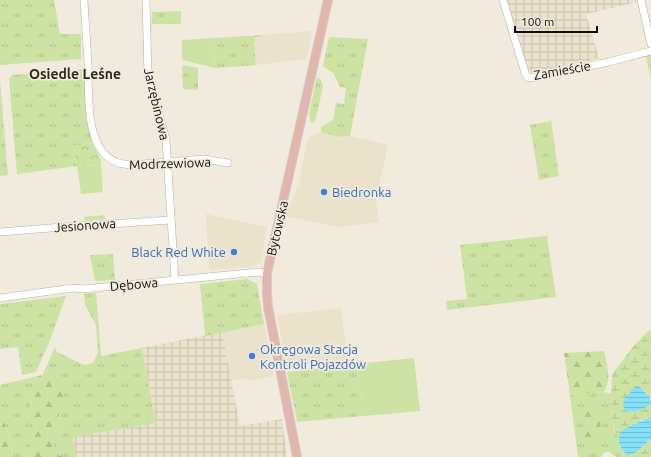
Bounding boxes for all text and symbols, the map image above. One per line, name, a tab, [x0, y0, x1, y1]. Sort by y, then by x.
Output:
scale bar	[515, 8, 597, 34]
text: 100 m	[521, 15, 554, 28]
street label: Zamieście	[532, 58, 592, 82]
district label: Osiedle Leśne	[29, 66, 121, 82]
street label: Jarzębinowa	[142, 67, 172, 141]
street label: Modrzewiowa	[129, 155, 211, 171]
place label: Biedronka	[332, 185, 391, 199]
marker: Biedronka	[319, 187, 329, 197]
street label: Bytowska	[264, 199, 290, 257]
street label: Jesionowa	[54, 216, 116, 234]
place label: Black Red White	[131, 245, 226, 259]
marker: Black Red White	[229, 247, 239, 257]
street label: Dębowa	[109, 275, 159, 293]
place label: Okręgowa Stacja Kontroli Pojazdów	[260, 342, 366, 371]
marker: Okręgowa Stacja Kontroli Pojazdów	[247, 351, 257, 361]

